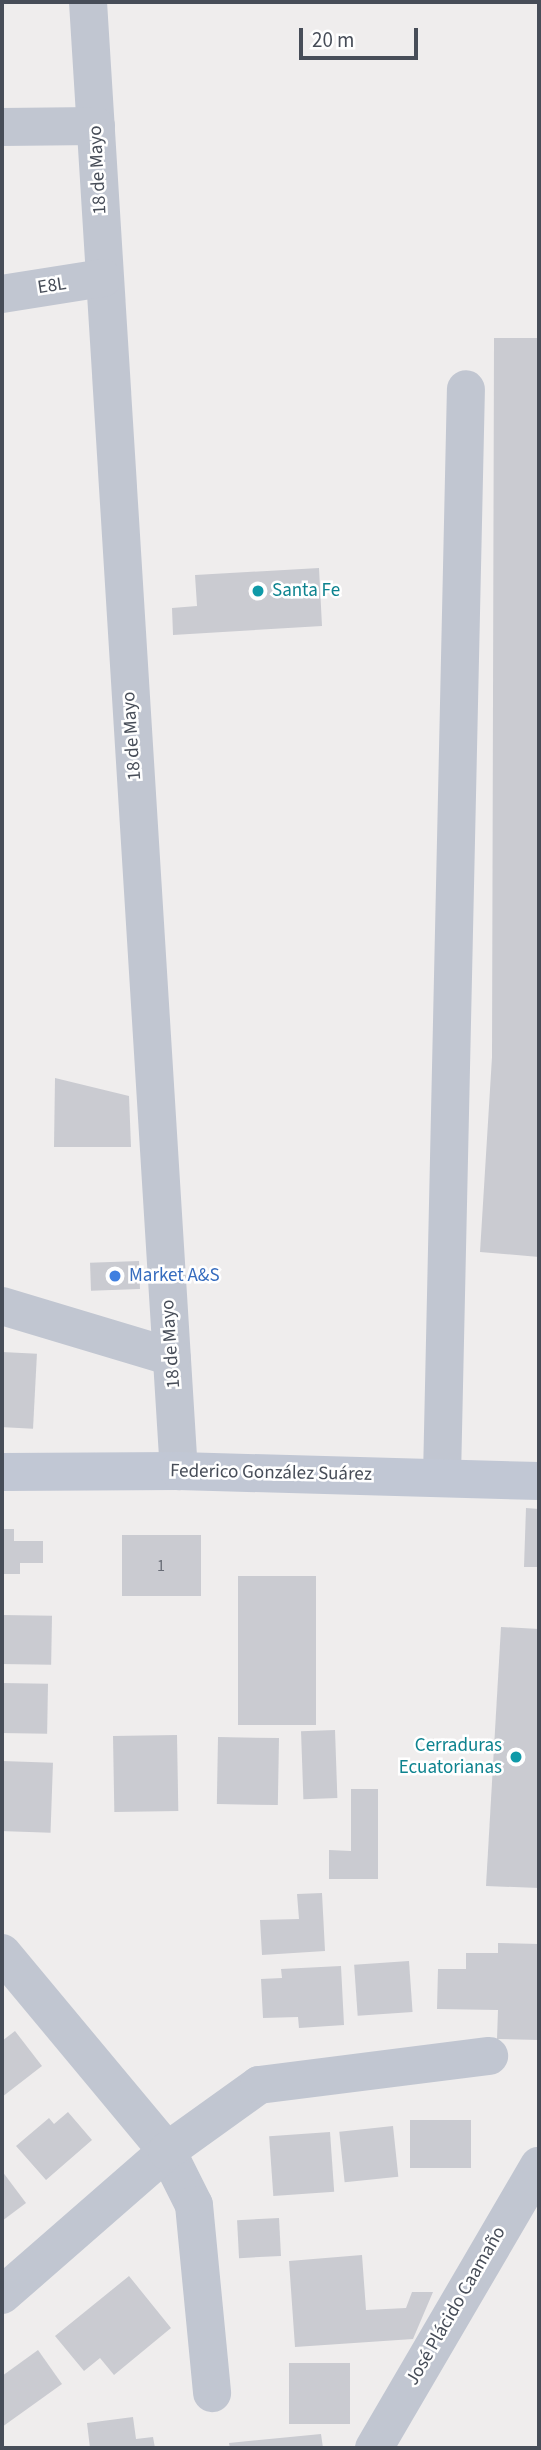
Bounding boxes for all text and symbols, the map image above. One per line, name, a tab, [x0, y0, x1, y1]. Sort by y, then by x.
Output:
scale bar	[303, 14, 422, 58]
text: 20 m	[312, 25, 354, 55]
street label: 18 de Mayo	[84, 125, 112, 215]
street label: E8L	[36, 272, 68, 300]
place label: Santa Fe	[272, 580, 340, 602]
marker: Santa Fe	[250, 583, 266, 599]
street label: 18 de Mayo	[118, 691, 146, 781]
place label: Market A&S	[129, 1265, 220, 1287]
marker: Market A&S	[107, 1268, 123, 1284]
street label: 18 de Mayo	[157, 1299, 185, 1389]
street label: Federico González Suárez	[170, 1460, 372, 1486]
house number: 1	[157, 1556, 165, 1576]
place label: Cerraduras Ecuatorianas	[399, 1735, 502, 1779]
marker: Cerraduras Ecuatorianas	[508, 1749, 524, 1765]
street label: José Plácido Caamaño	[401, 2222, 511, 2390]

